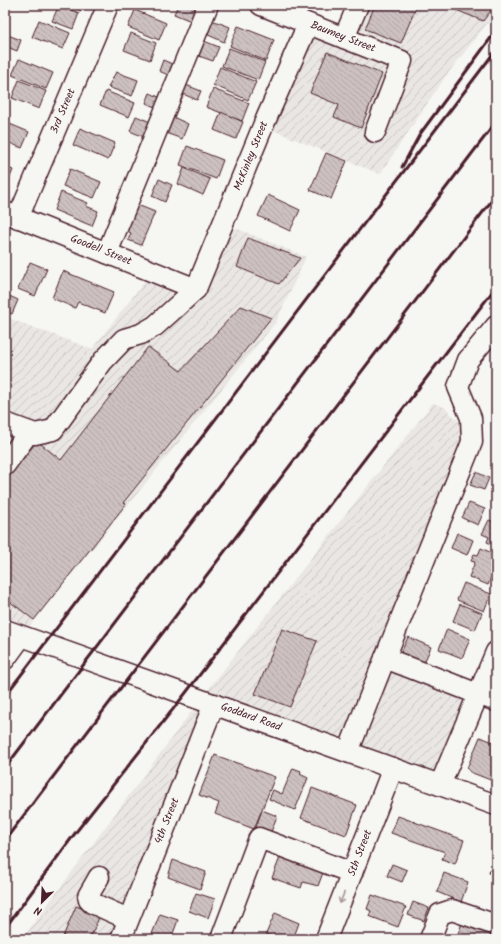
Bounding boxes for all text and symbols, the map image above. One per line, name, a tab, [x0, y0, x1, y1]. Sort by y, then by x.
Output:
street label: Baumey Street	[308, 16, 379, 58]
street label: 3rd Street	[45, 85, 81, 136]
street label: McKinley Street	[229, 118, 273, 194]
street label: Goodell Street	[68, 230, 135, 271]
street label: Goddard Road	[218, 698, 284, 736]
street label: 4th Street	[150, 794, 185, 847]
street label: 5th Street	[343, 827, 377, 879]
north arrow	[22, 882, 62, 922]
one-way arrow	[338, 891, 346, 903]
text: N	[31, 901, 45, 920]

